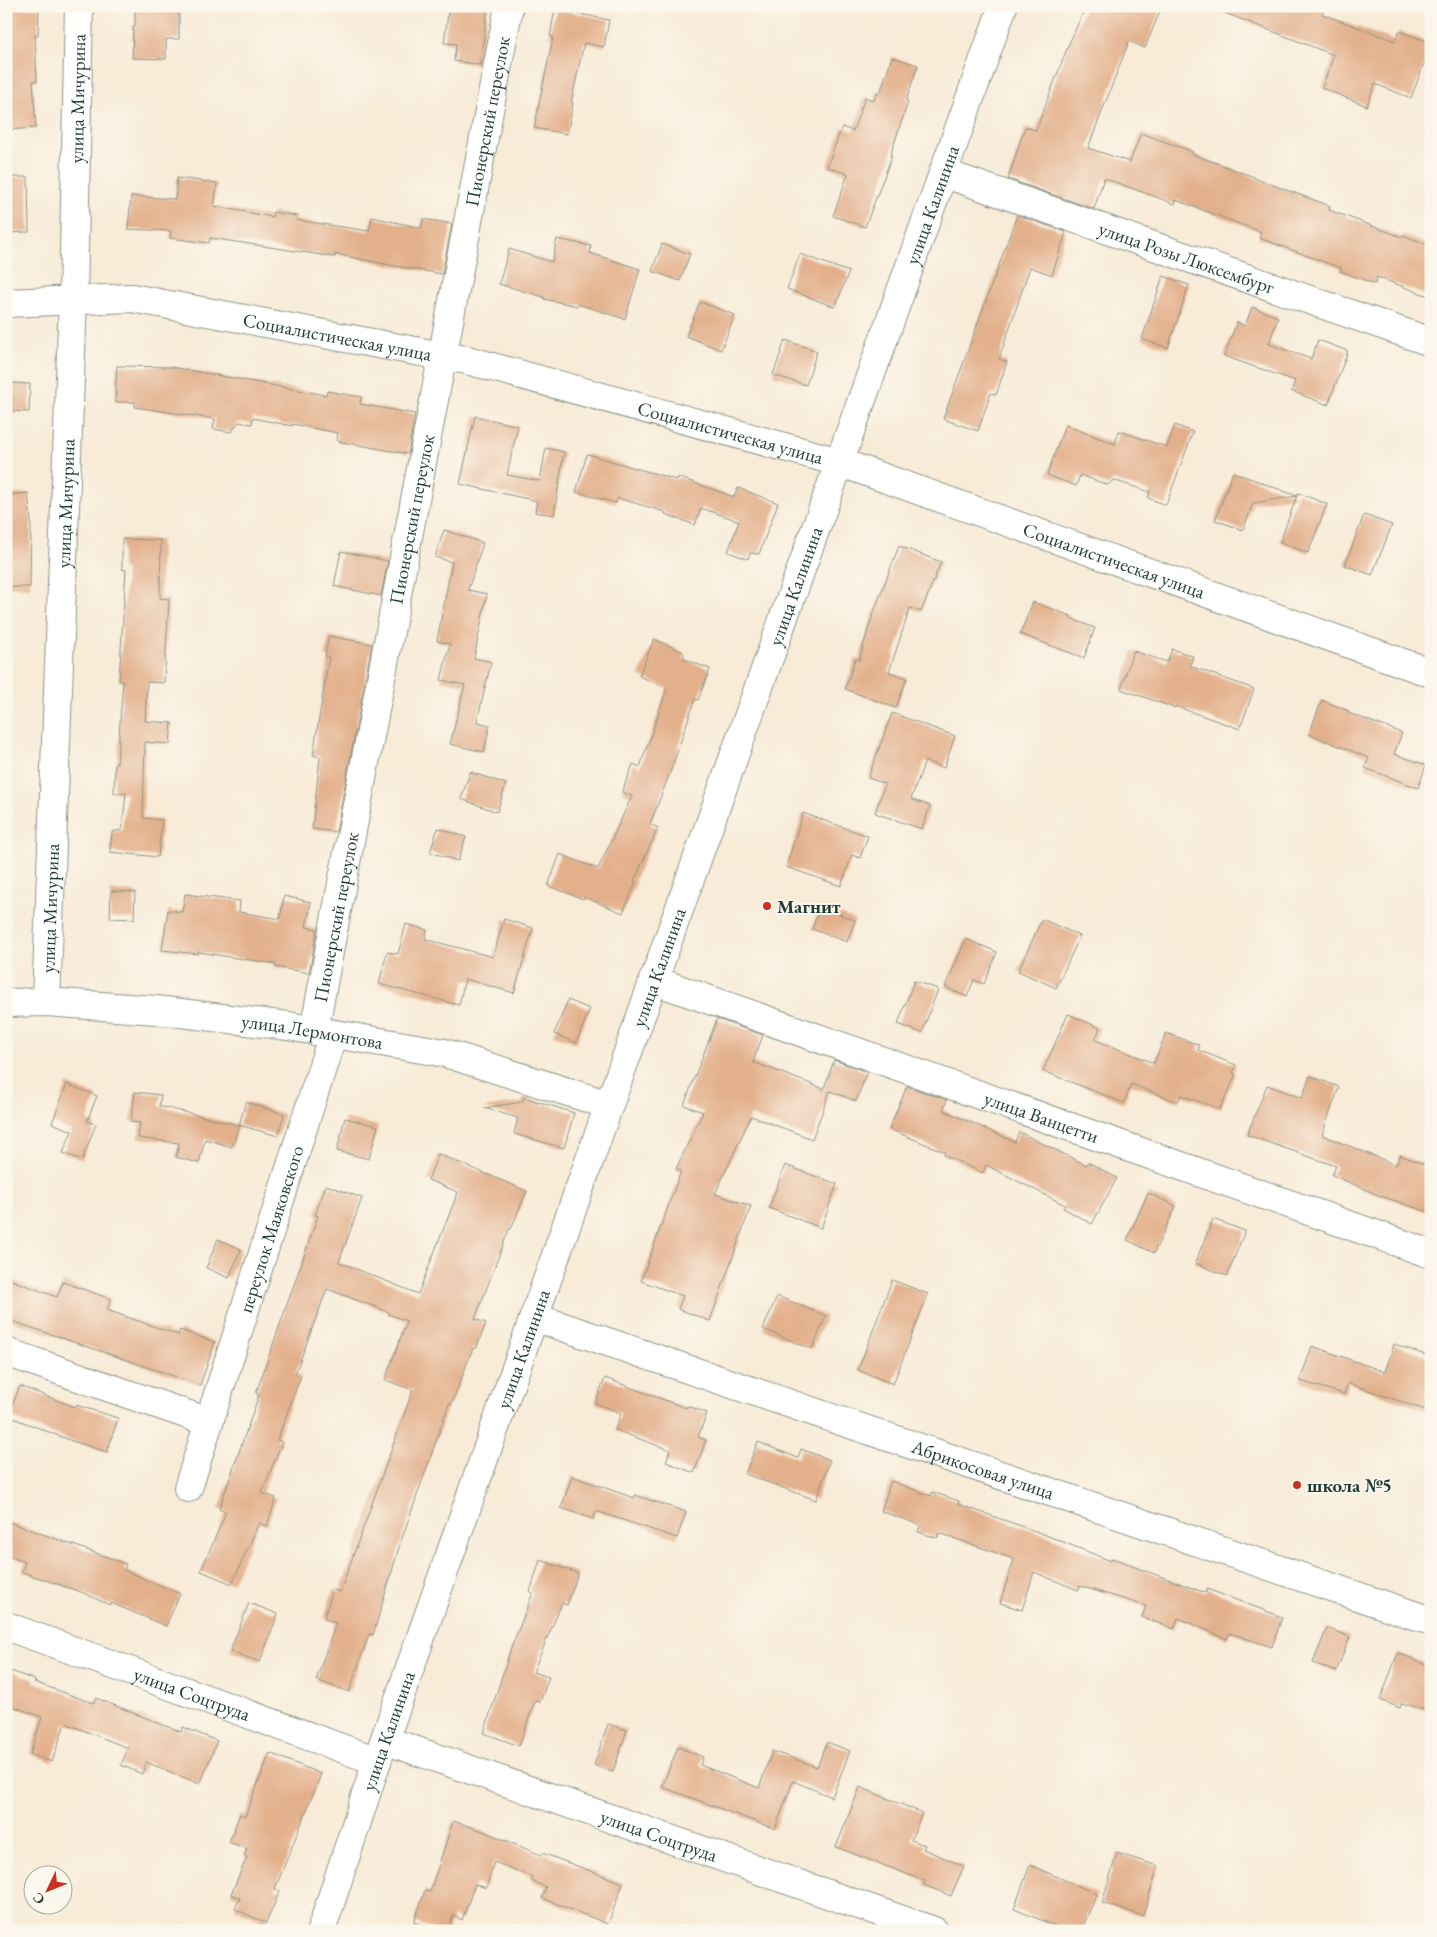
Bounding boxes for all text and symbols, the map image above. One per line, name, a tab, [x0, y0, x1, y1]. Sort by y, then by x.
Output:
street label: улица Мичурина	[64, 33, 91, 164]
street label: Пионерский переулок	[459, 34, 516, 209]
street label: улица Калинина	[899, 142, 965, 268]
street label: улица Розы Люксембург	[1095, 216, 1278, 300]
street label: Социалистическая улица	[241, 307, 434, 367]
street label: Социалистическая улица	[635, 395, 826, 470]
street label: Пионерский переулок	[383, 432, 440, 606]
street label: улица Мичурина	[51, 438, 81, 569]
street label: Социалистическая улица	[1020, 517, 1209, 605]
street label: улица Калинина	[763, 523, 828, 649]
street label: Пионерский переулок	[308, 830, 365, 1004]
street label: улица Мичурина	[35, 842, 65, 973]
place label: Магнит	[777, 894, 841, 919]
marker: Магнит	[761, 900, 773, 912]
street label: улица Калинина	[626, 904, 692, 1031]
street label: улица Лермонтова	[240, 1008, 385, 1055]
street label: улица Ванцетти	[981, 1086, 1102, 1149]
street label: переулок Маяковского	[233, 1142, 310, 1316]
street label: улица Калинина	[491, 1286, 556, 1412]
street label: Абрикосовая улица	[907, 1434, 1058, 1505]
place label: школа №5	[1307, 1473, 1392, 1498]
marker: школа №5	[1291, 1479, 1303, 1491]
street label: улица Соцтруда	[130, 1662, 254, 1727]
street label: улица Калинина	[356, 1667, 421, 1794]
street label: улица Соцтруда	[597, 1804, 721, 1868]
north arrow	[22, 1864, 72, 1914]
text: С	[28, 1889, 48, 1909]

